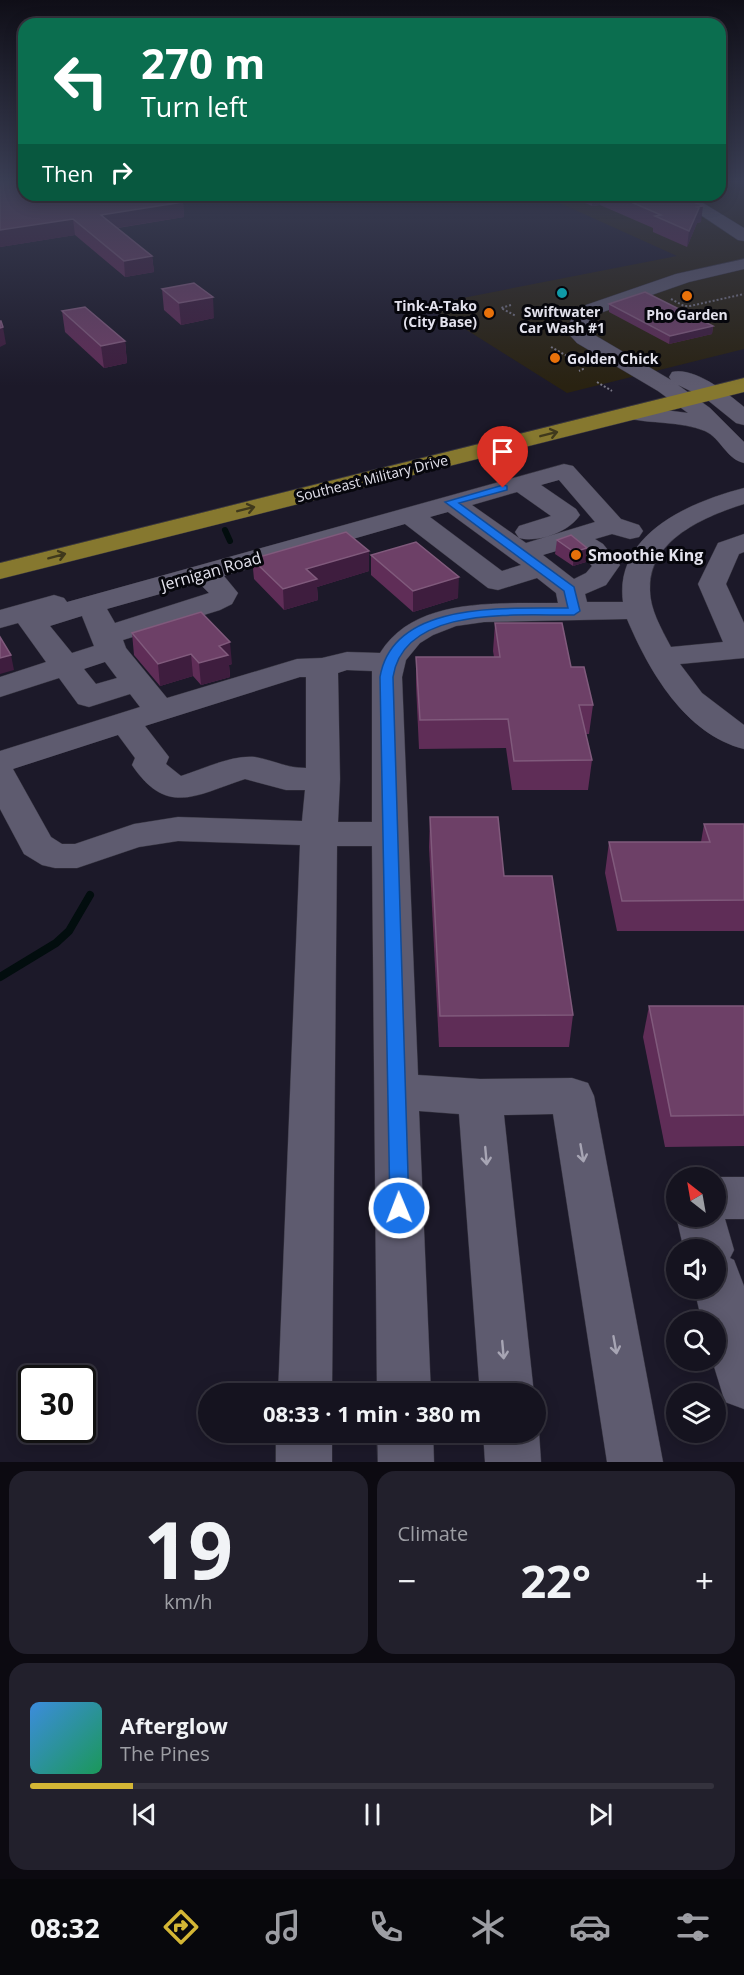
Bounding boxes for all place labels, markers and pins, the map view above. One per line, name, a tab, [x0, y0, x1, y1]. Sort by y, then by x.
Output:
marker: Swiftwater Car Wash #1	[555, 286, 569, 300]
marker: Pho Garden	[680, 289, 694, 303]
place label: Tink-A-Tako (City Base)	[394, 296, 477, 331]
place label: Swiftwater Car Wash #1	[519, 302, 605, 337]
place label: Pho Garden	[646, 305, 728, 324]
marker: Tink-A-Tako (City Base)	[482, 306, 496, 320]
place label: Golden Chick	[567, 349, 659, 368]
marker: Golden Chick	[548, 351, 562, 365]
pin	[477, 426, 528, 488]
place label: Smoothie King	[588, 544, 703, 566]
marker: Smoothie King	[569, 548, 583, 562]

